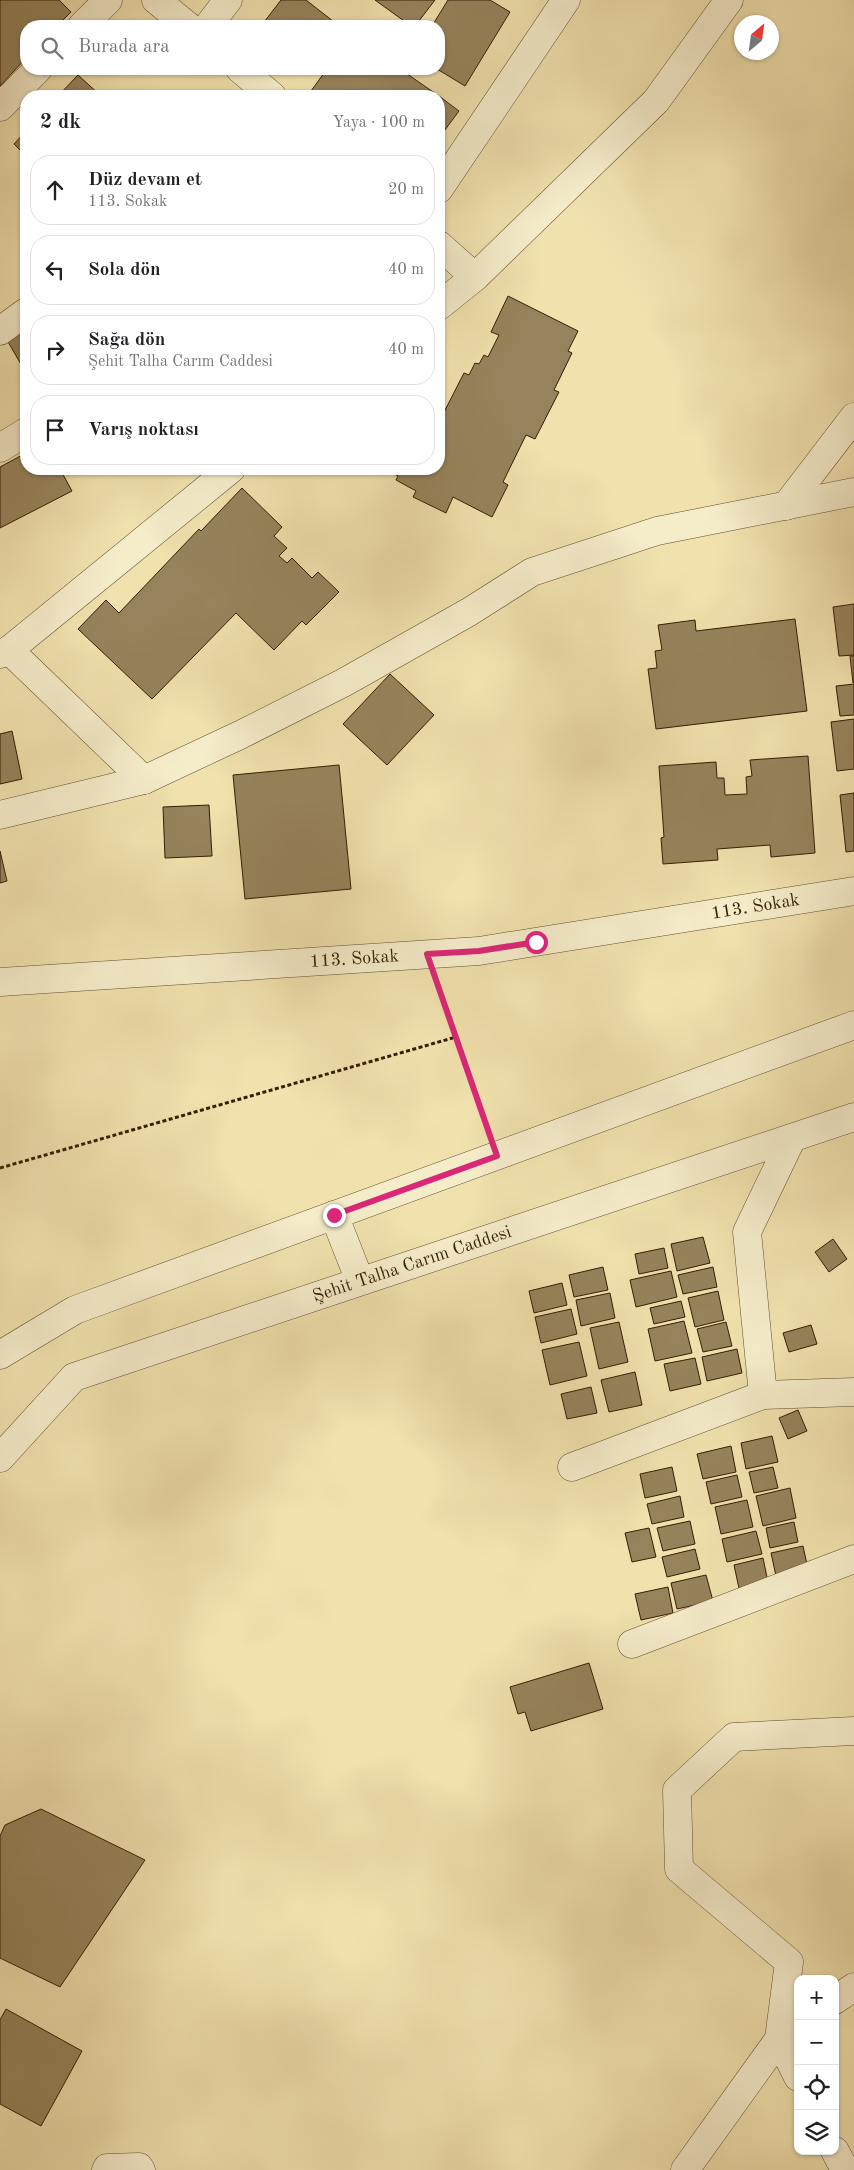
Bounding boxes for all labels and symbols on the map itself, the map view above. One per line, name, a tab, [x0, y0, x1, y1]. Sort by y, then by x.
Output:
north arrow	[734, 15, 779, 60]
street label: 113. Sokak	[710, 891, 801, 923]
route start	[525, 931, 548, 954]
street label: 113. Sokak	[309, 947, 399, 971]
route end	[323, 1204, 346, 1227]
street label: Şehit Talha Carım Caddesi	[310, 1223, 514, 1306]

